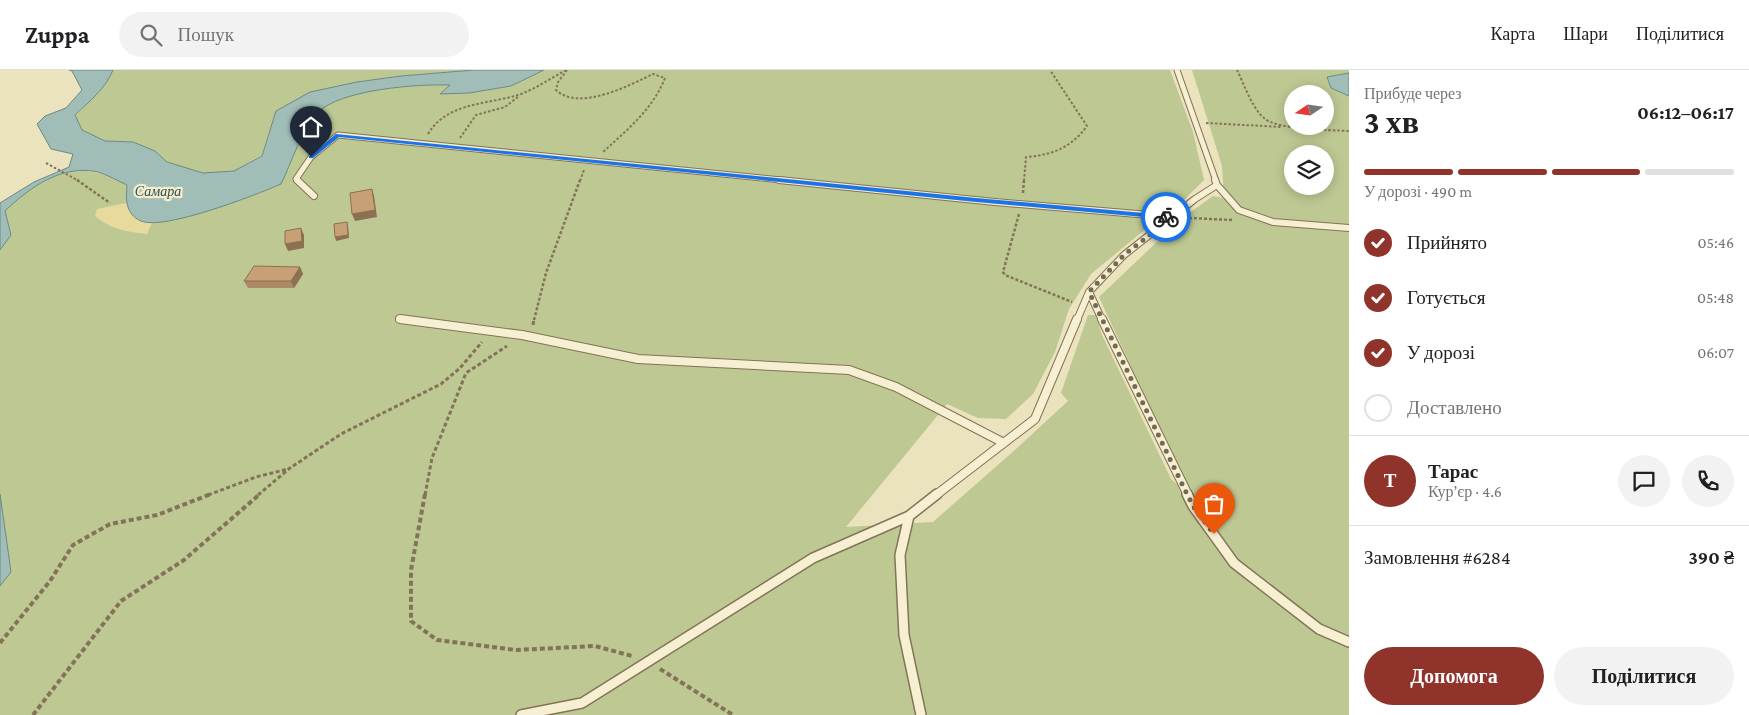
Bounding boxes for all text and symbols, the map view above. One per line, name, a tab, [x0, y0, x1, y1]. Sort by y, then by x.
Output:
search box	[119, 12, 469, 57]
text: Zuppa	[25, 21, 89, 48]
icon: search	[137, 21, 165, 49]
text: Пошук	[177, 24, 234, 45]
text: Карта	[1491, 24, 1535, 44]
text: Шари	[1563, 24, 1608, 44]
text: Поділитися	[1636, 24, 1724, 44]
north arrow	[1284, 85, 1334, 135]
map controls	[1284, 85, 1334, 195]
text: Прибуде через	[1364, 85, 1462, 102]
text: 06:12–06:17	[1637, 102, 1734, 123]
text: 3 хв	[1364, 104, 1419, 140]
pin	[290, 106, 332, 157]
icon: home	[297, 113, 325, 141]
button: layers	[1284, 145, 1334, 195]
water label: Самара	[135, 183, 181, 199]
text: У дорозі · 490 m	[1364, 183, 1472, 200]
courier	[1141, 192, 1191, 242]
icon: bike	[1152, 203, 1180, 231]
icon: check	[1364, 229, 1392, 257]
text: Прийнято	[1407, 232, 1487, 253]
text: 05:46	[1697, 234, 1734, 251]
icon: check	[1364, 284, 1392, 312]
text: Готується	[1407, 287, 1485, 308]
text: 05:48	[1697, 289, 1734, 306]
icon: check	[1364, 339, 1392, 367]
text: У дорозі	[1407, 342, 1475, 363]
text: 06:07	[1697, 344, 1734, 361]
text: Доставлено	[1407, 397, 1502, 418]
button: chat	[1618, 455, 1670, 507]
button: phone	[1682, 455, 1734, 507]
text: Тарас	[1428, 461, 1478, 482]
text: Т	[1384, 470, 1396, 491]
pin	[1193, 483, 1235, 534]
text: Кур’єр · 4.6	[1428, 483, 1502, 500]
icon: bag	[1200, 490, 1228, 518]
text: Замовлення #6284	[1364, 547, 1511, 568]
text: 390 ₴	[1689, 547, 1734, 568]
button: Допомога	[1364, 647, 1544, 705]
button: Поділитися	[1554, 647, 1734, 705]

